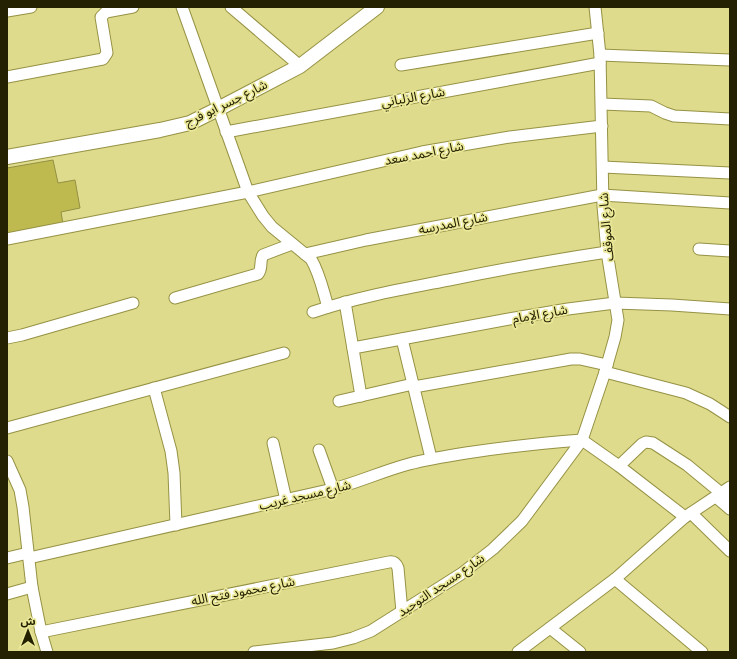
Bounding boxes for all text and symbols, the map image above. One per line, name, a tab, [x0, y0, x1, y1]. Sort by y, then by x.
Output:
street label: شارع جسر ابو فرج	[182, 76, 271, 132]
street label: شارع الزلباني	[380, 83, 447, 113]
street label: شارع احمد سعد	[383, 137, 465, 171]
street label: شارع الموقف	[595, 192, 619, 262]
street label: شارع المدرسه	[417, 208, 489, 240]
street label: شارع الإمام	[511, 301, 569, 329]
street label: شارع مسجد غريب	[257, 476, 353, 516]
street label: شارع مسجد التوحيد	[394, 550, 489, 622]
street label: شارع محمود فتح الله	[190, 573, 297, 611]
north arrow	[8, 611, 48, 651]
text: ش	[20, 614, 36, 628]

